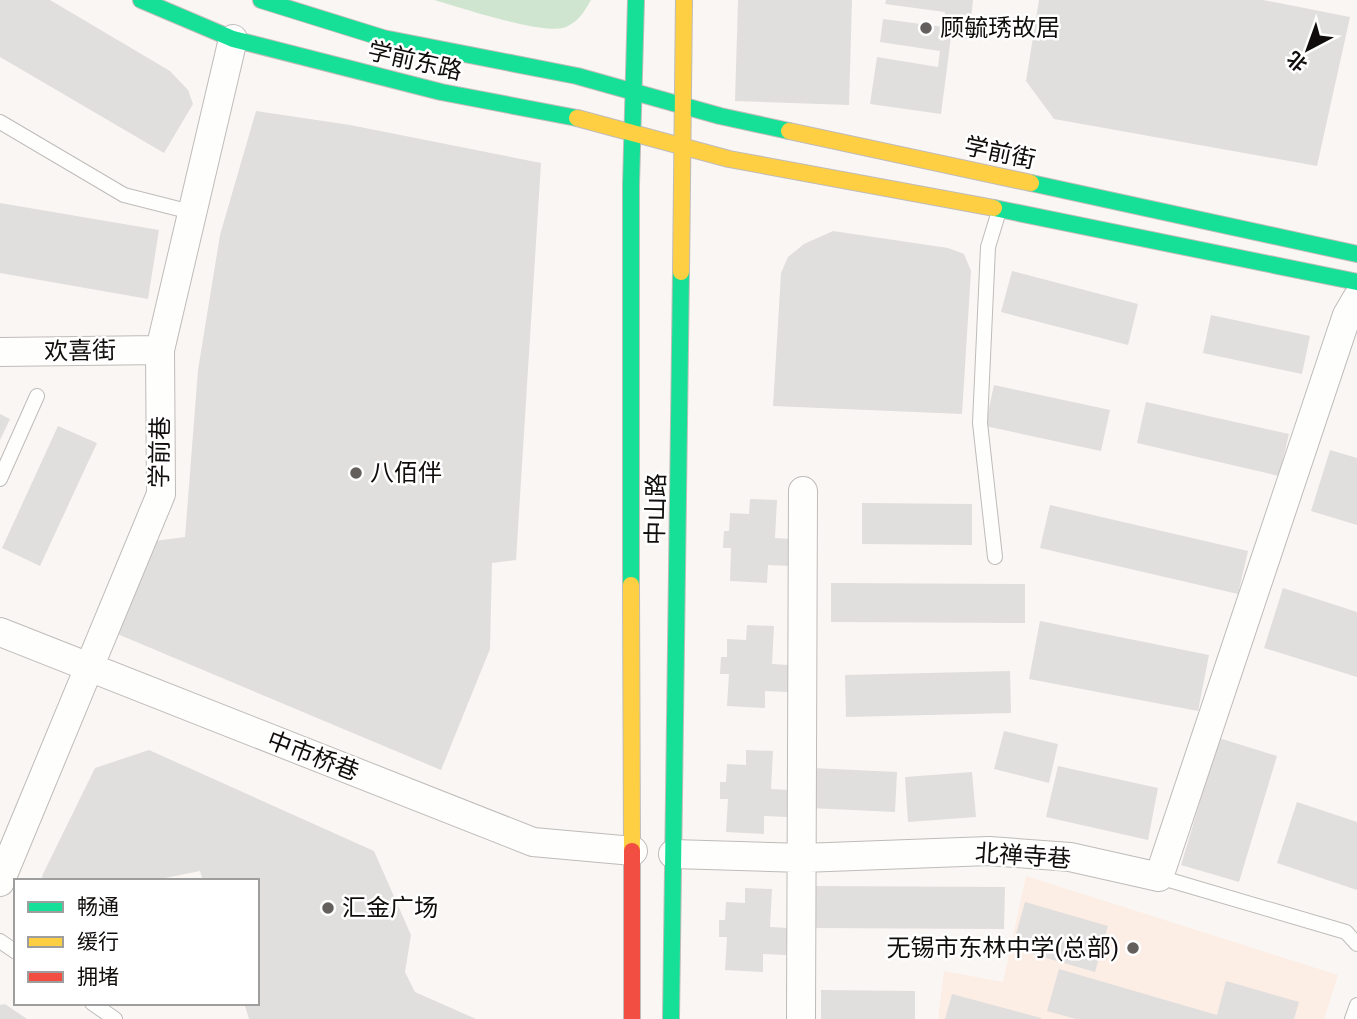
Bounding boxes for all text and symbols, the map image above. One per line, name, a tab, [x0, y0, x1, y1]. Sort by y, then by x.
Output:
place label: 顾毓琇故居	[940, 14, 1060, 42]
north arrow	[1273, 14, 1343, 84]
marker: 顾毓琇故居	[918, 20, 934, 36]
street label: 学前东路	[365, 37, 465, 85]
text: 北	[1282, 47, 1312, 76]
street label: 学前街	[962, 132, 1038, 174]
street label: 欢喜街	[44, 336, 116, 366]
street label: 学前巷	[145, 416, 175, 488]
place label: 八佰伴	[370, 459, 442, 487]
marker: 八佰伴	[348, 465, 364, 481]
street label: 中山路	[641, 473, 671, 545]
street label: 中市桥巷	[263, 726, 363, 786]
street label: 北禅寺巷	[974, 839, 1072, 873]
legend	[14, 879, 259, 1005]
place label: 汇金广场	[342, 894, 438, 922]
text: 畅通	[77, 895, 119, 919]
marker: 汇金广场	[320, 900, 336, 916]
text: 缓行	[77, 930, 119, 954]
place label: 无锡市东林中学(总部)	[886, 934, 1119, 962]
marker: 无锡市东林中学(总部)	[1125, 940, 1141, 956]
text: 拥堵	[77, 965, 119, 989]

